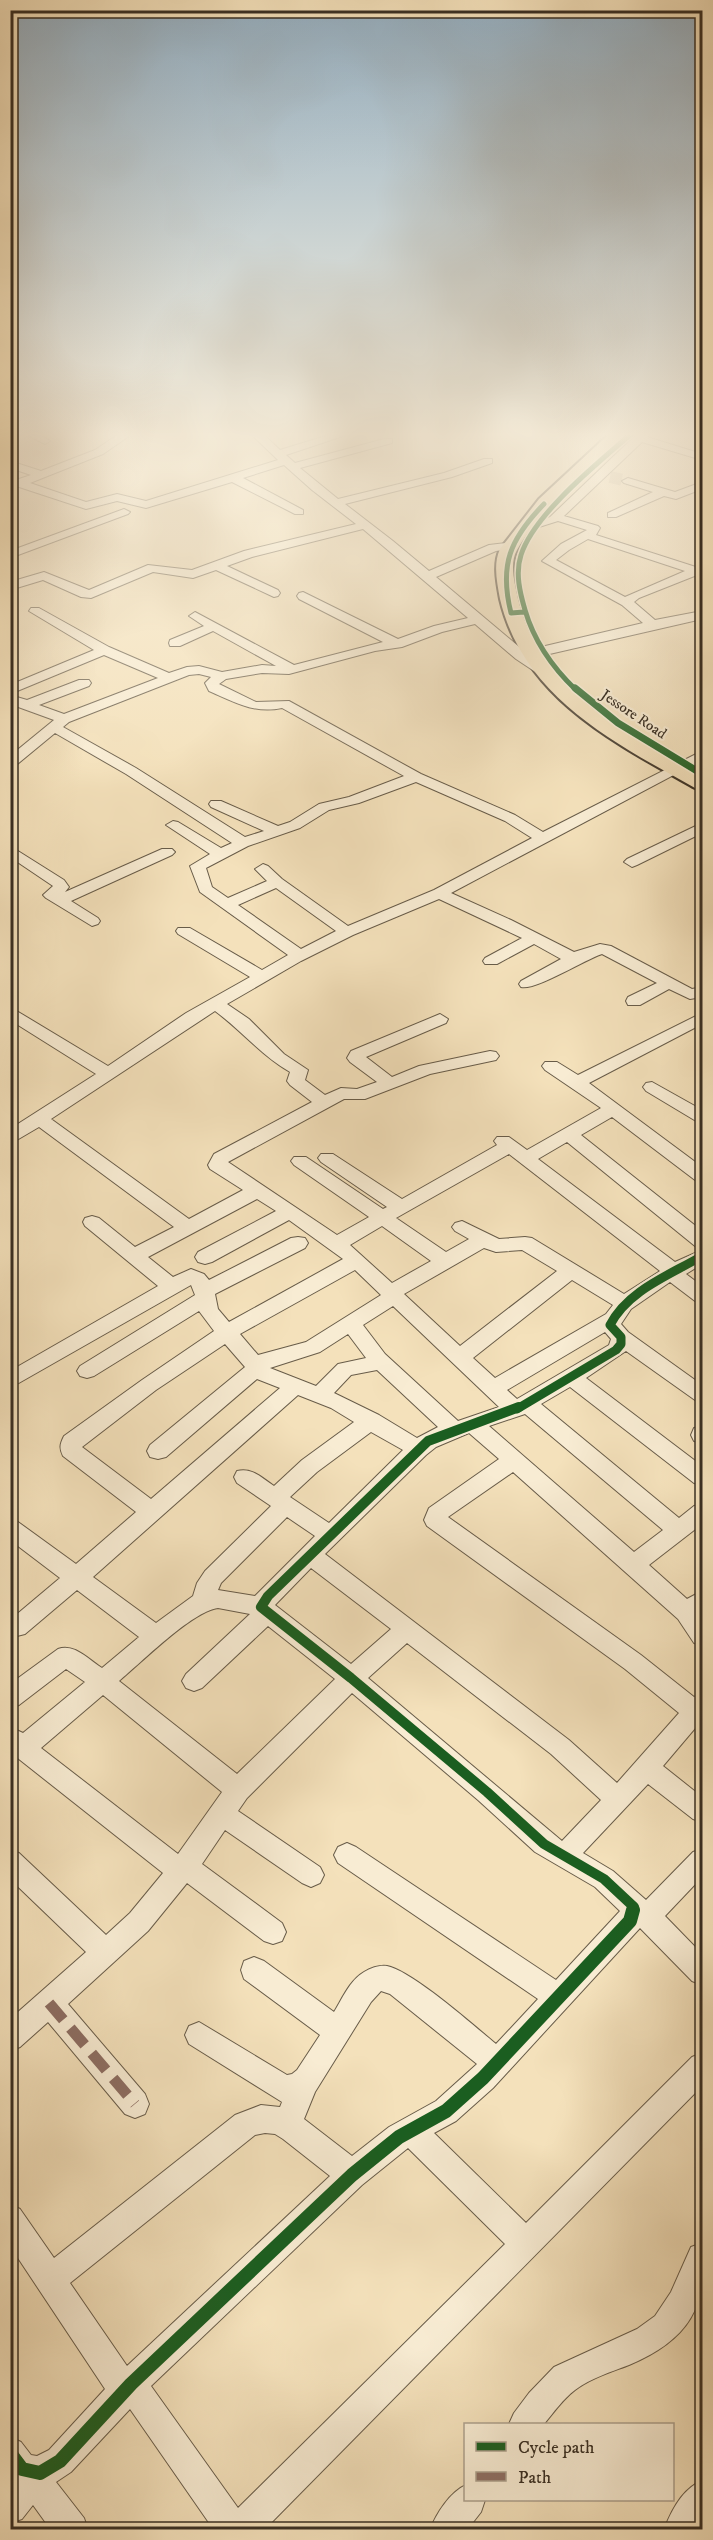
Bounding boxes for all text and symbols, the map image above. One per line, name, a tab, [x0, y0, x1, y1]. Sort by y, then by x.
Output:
street label: Jessore Road	[596, 684, 671, 744]
legend	[464, 2423, 674, 2501]
text: Cycle path	[518, 2437, 595, 2459]
text: Path	[518, 2467, 552, 2489]

